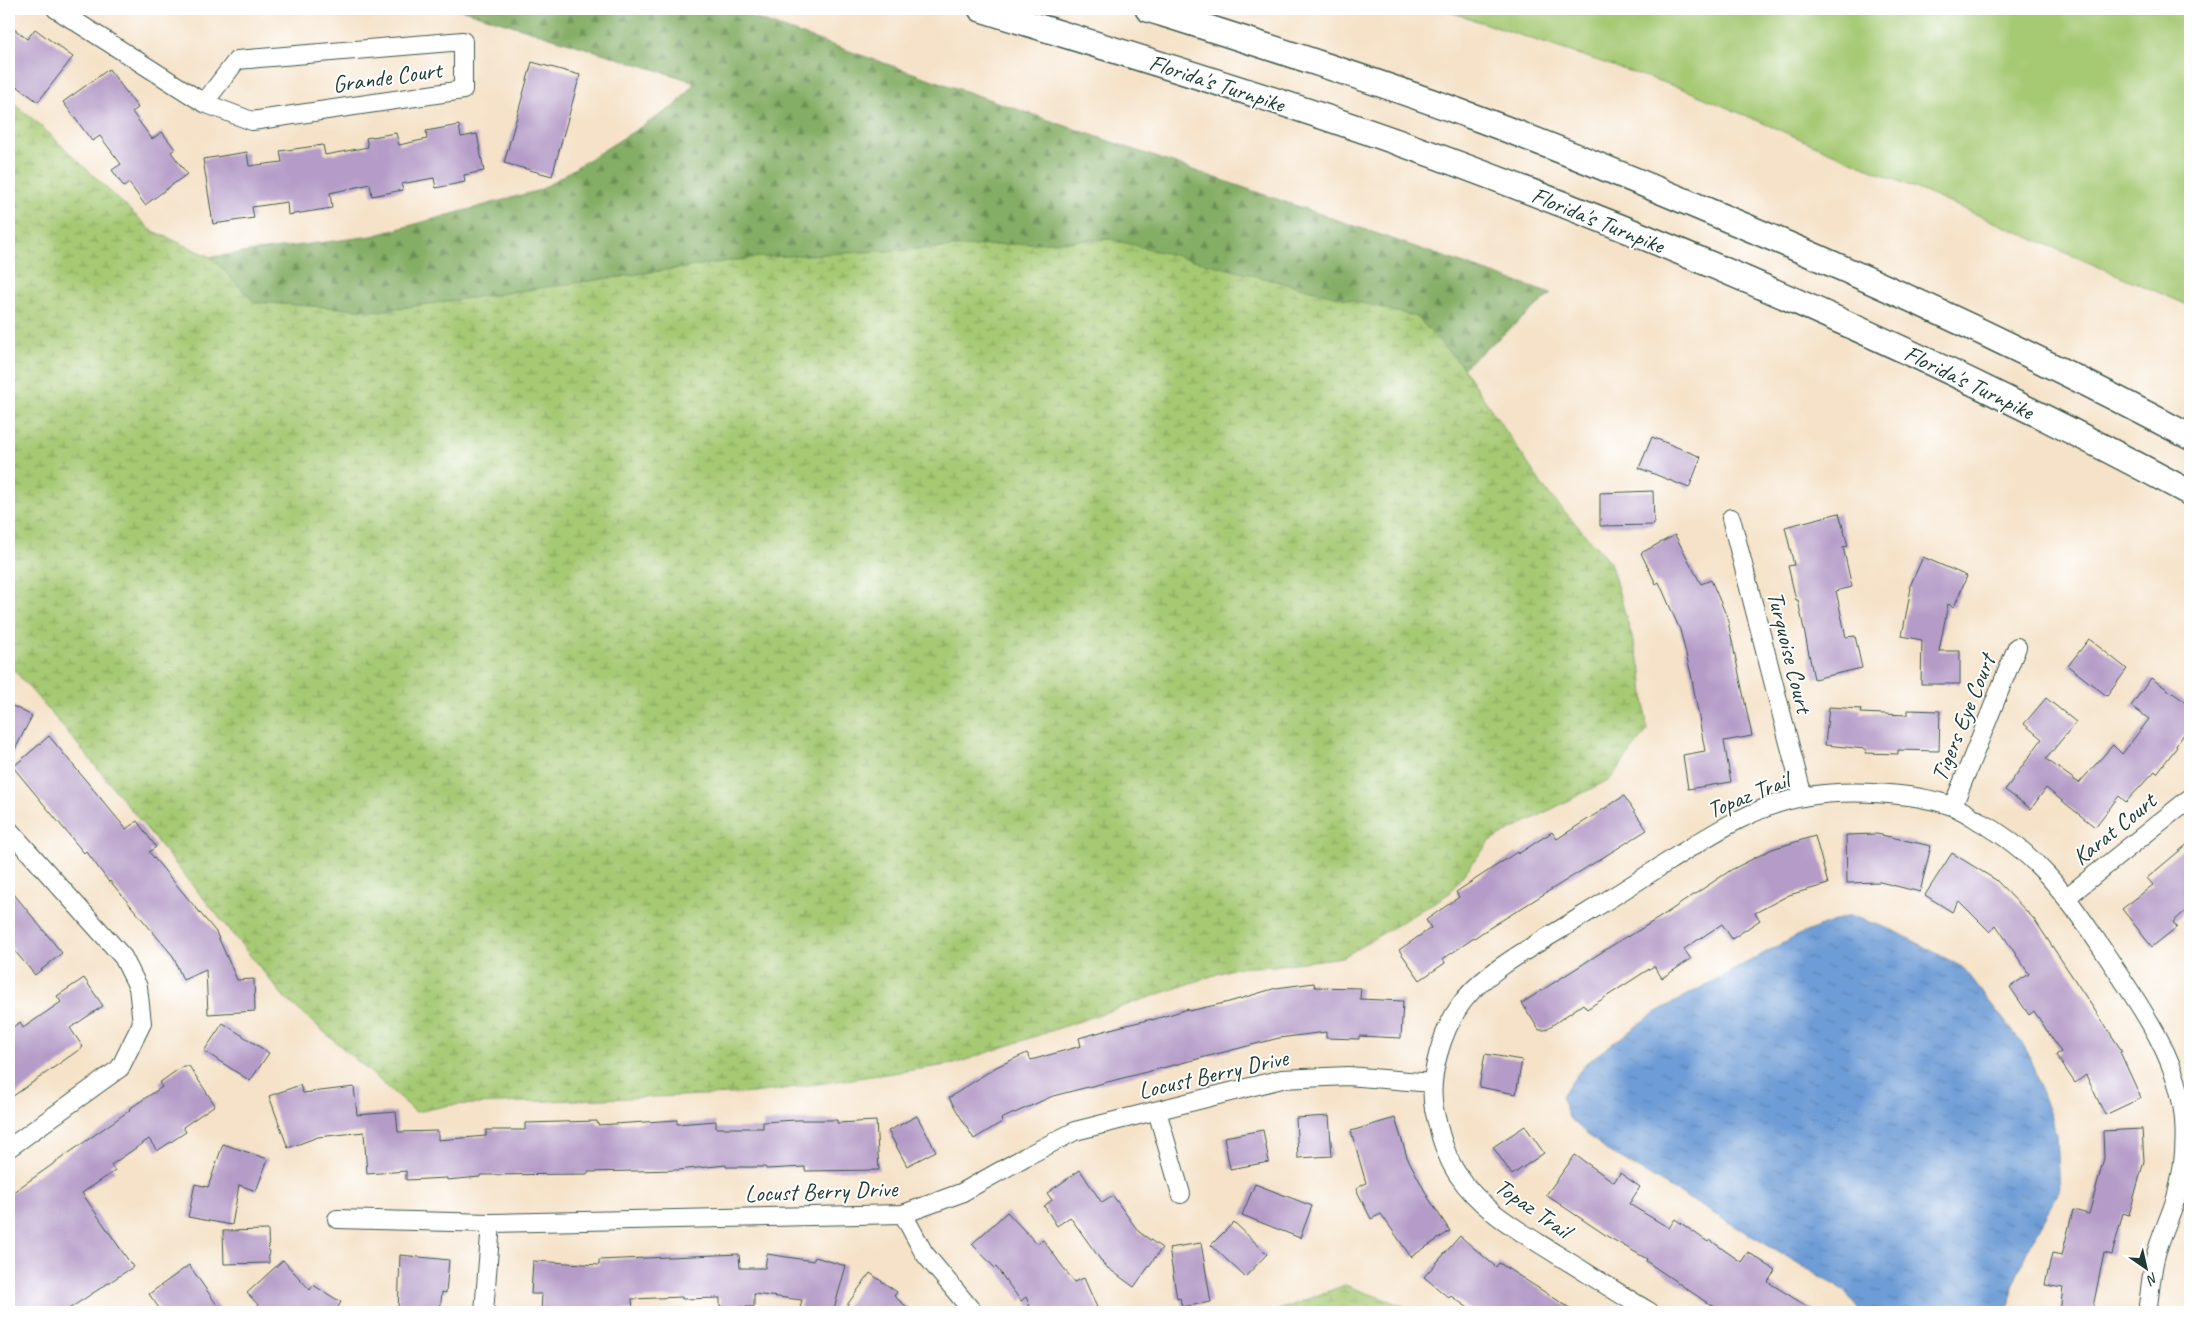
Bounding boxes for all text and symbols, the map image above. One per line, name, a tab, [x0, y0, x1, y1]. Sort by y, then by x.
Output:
street label: Florida's Turnpike	[1146, 47, 1290, 120]
street label: Grande Court	[331, 54, 445, 99]
street label: Florida's Turnpike	[1527, 180, 1671, 261]
street label: Florida's Turnpike	[1899, 338, 2041, 427]
street label: Turquoise Court	[1760, 588, 1820, 718]
street label: Tigers Eye Court	[1924, 647, 2003, 786]
street label: Topaz Trail	[1703, 764, 1797, 825]
street label: Karat Court	[2066, 785, 2164, 872]
street label: Locust Berry Drive	[1135, 1042, 1293, 1106]
street label: Topaz Trail	[1489, 1171, 1580, 1247]
street label: Locust Berry Drive	[744, 1173, 900, 1209]
north arrow	[2122, 1244, 2172, 1294]
text: N	[2143, 1269, 2161, 1289]

